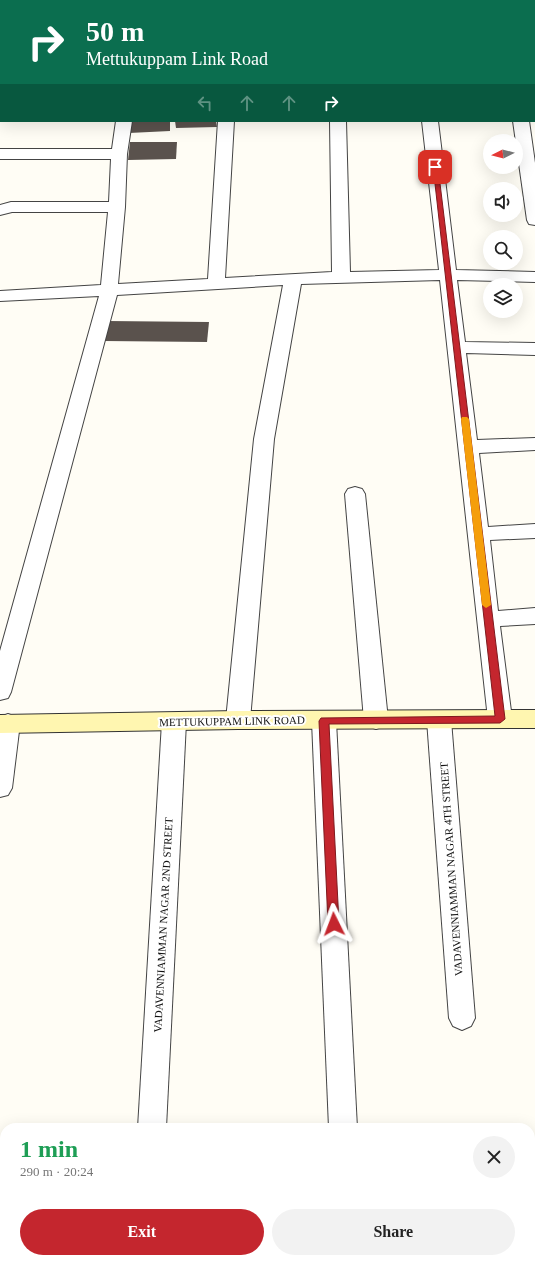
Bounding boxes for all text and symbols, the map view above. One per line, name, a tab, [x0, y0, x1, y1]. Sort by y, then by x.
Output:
icon: right	[20, 16, 72, 68]
text: 50 m	[86, 16, 144, 47]
text: Mettukuppam Link Road	[86, 49, 268, 69]
icon: left	[194, 92, 216, 114]
icon: ahead	[236, 92, 258, 114]
icon: ahead	[278, 92, 300, 114]
icon: right	[320, 92, 342, 114]
north arrow	[483, 134, 523, 174]
map controls	[483, 134, 523, 318]
pin	[418, 150, 452, 184]
icon: arrive	[424, 156, 446, 178]
button: sound	[483, 182, 523, 222]
button: search	[483, 230, 523, 270]
button: layers	[483, 278, 523, 318]
street label: METTUKUPPAM LINK ROAD	[159, 714, 305, 728]
street label: VADAVENNIAMMAN NAGAR 4TH STREET	[438, 761, 464, 976]
street label: VADAVENNIAMMAN NAGAR 2ND STREET	[151, 817, 175, 1033]
position arrow	[313, 903, 355, 945]
text: 1 min	[20, 1136, 78, 1162]
button: close	[473, 1136, 515, 1178]
text: 290 m · 20:24	[20, 1164, 93, 1179]
button: Exit	[20, 1209, 264, 1255]
button: Share	[272, 1209, 515, 1255]

